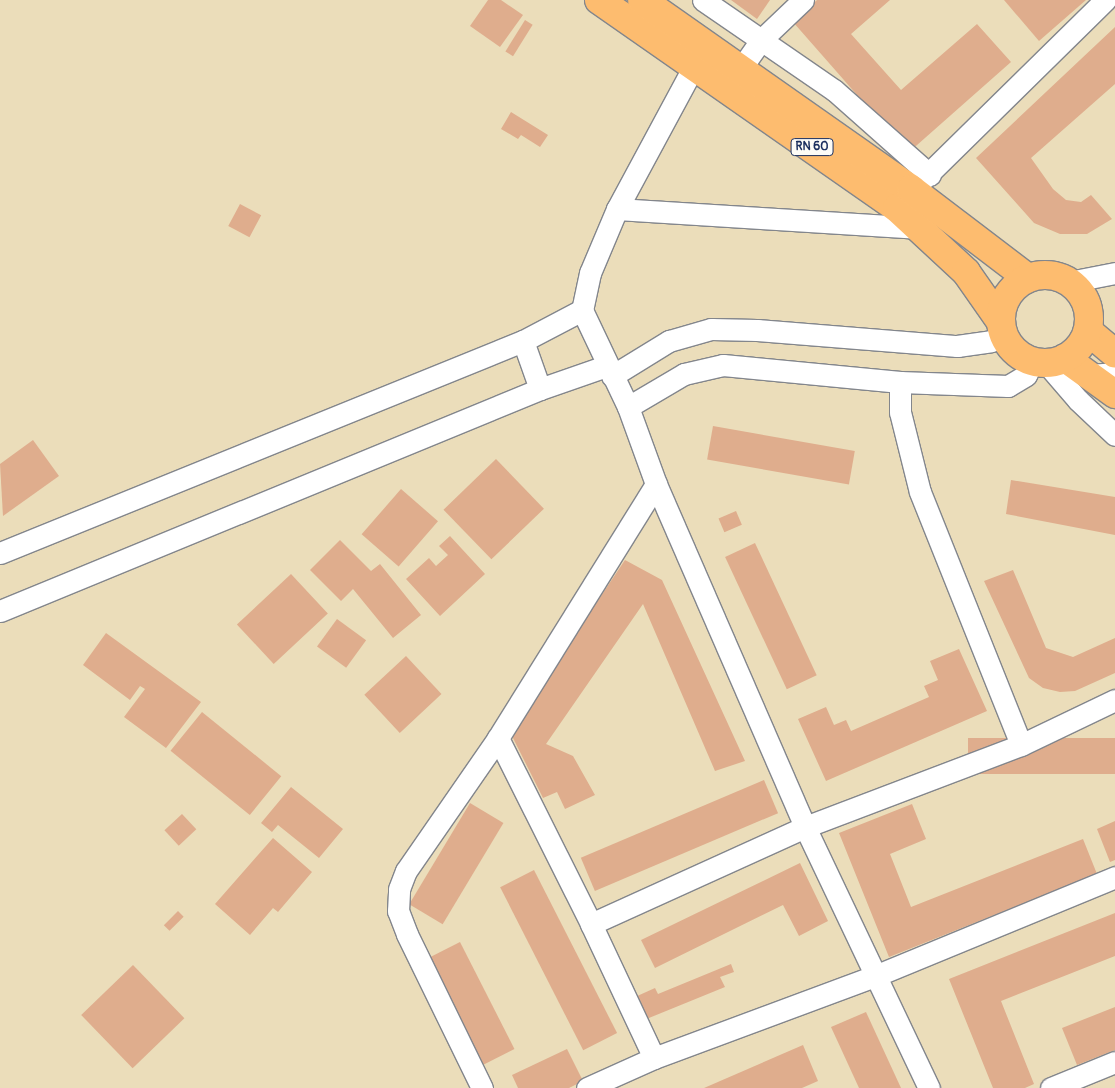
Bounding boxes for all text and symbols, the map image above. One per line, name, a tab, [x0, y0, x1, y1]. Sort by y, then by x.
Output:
road number: RN 60	[790, 138, 834, 156]

